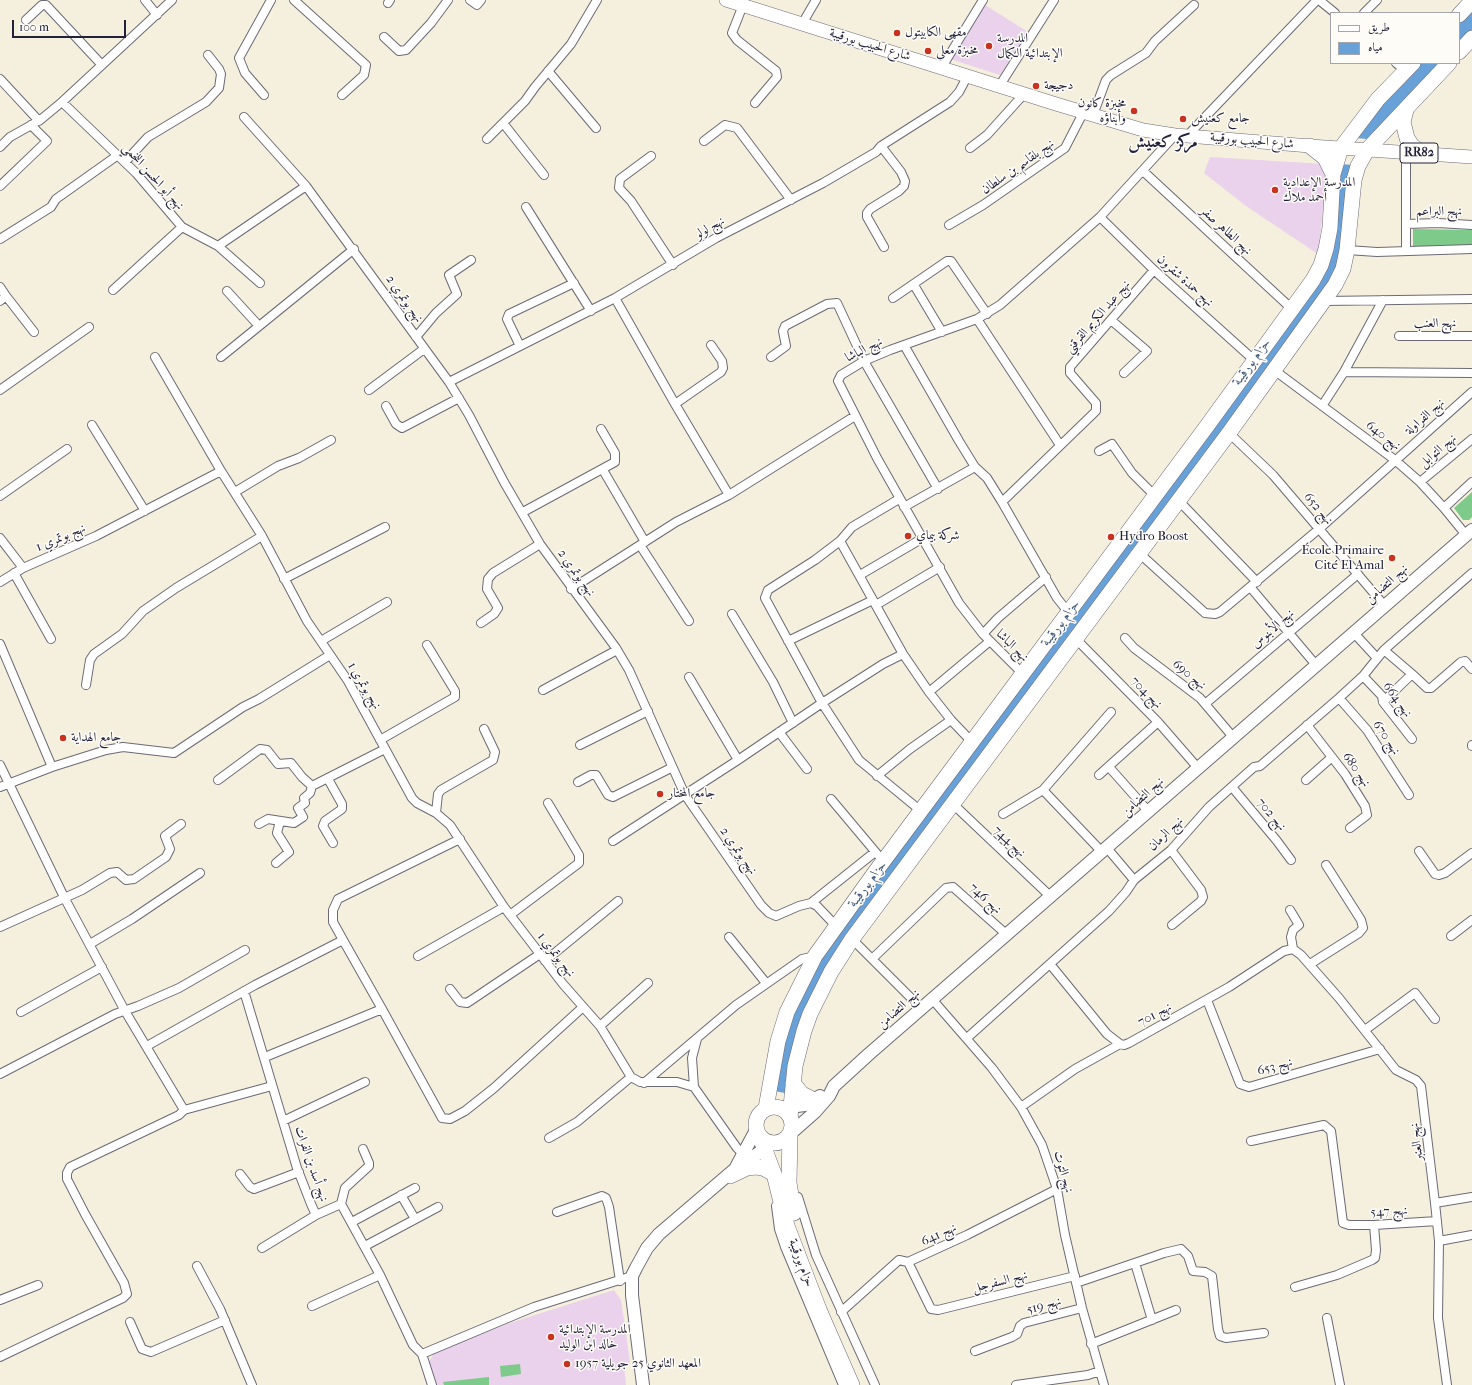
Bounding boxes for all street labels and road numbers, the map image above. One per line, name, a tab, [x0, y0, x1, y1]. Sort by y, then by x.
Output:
street label: شارع الحبيب بورقيبة	[827, 25, 913, 65]
street label: شارع الحبيب بورقيبة	[1209, 130, 1295, 152]
street label: نهج بلقاسم بن سلطان	[978, 136, 1058, 198]
street label: نهج أبو الحسن اللخمي	[119, 140, 187, 214]
road number: RR82	[1400, 143, 1438, 163]
street label: نهج الطاهر صفر	[1197, 203, 1255, 259]
street label: نهج البراعم	[1416, 204, 1462, 220]
street label: نهج لولو	[692, 213, 728, 243]
street label: نهج حمدة شقرون	[1154, 252, 1216, 310]
street label: نهج بوتمري 2	[382, 272, 426, 326]
street label: نهج عبد الكريم القرقني	[1062, 277, 1134, 357]
street label: نهج العنب	[1414, 316, 1456, 332]
street label: نهج الباشا	[843, 334, 885, 366]
street label: نهج الفراولة	[1402, 396, 1448, 438]
street label: نهج 640	[1362, 418, 1404, 454]
street label: نهج التوابل	[1416, 431, 1460, 471]
street label: نهج 652	[1300, 490, 1336, 528]
street label: نهج بوتمري 1	[34, 521, 88, 555]
street label: نهج بوتمري 2	[554, 546, 598, 600]
street label: نهج التضامن	[1362, 561, 1412, 607]
street label: نهج الأبنوس	[1248, 606, 1298, 652]
street label: نهج الباشا	[992, 626, 1032, 666]
street label: نهج 690	[1169, 657, 1209, 693]
street label: نهج بوتمري 1	[344, 659, 384, 713]
street label: نهج 704	[1127, 674, 1165, 712]
street label: نهج 664	[1379, 679, 1415, 721]
street label: نهج 670	[1369, 718, 1403, 758]
street label: نهج 680	[1339, 750, 1373, 790]
street label: نهج التضامن	[1119, 774, 1167, 820]
street label: نهج 702	[1253, 795, 1289, 835]
street label: نهج الرمان	[1145, 813, 1187, 855]
street label: نهج 744	[989, 823, 1029, 861]
street label: نهج بوتمري 2	[716, 824, 760, 878]
street label: نهج 746	[965, 880, 1005, 918]
street label: نهج بوتمري 1	[534, 930, 578, 980]
street label: نهج التضامن	[874, 986, 924, 1032]
street label: نهج 701	[1135, 999, 1175, 1031]
street label: نهج 653	[1256, 1055, 1294, 1079]
street label: نهج العنبر	[1407, 1122, 1427, 1162]
street label: نهج أسد بن الفرات	[291, 1124, 331, 1204]
street label: نهج التوت	[1050, 1149, 1076, 1195]
street label: نهج 547	[1370, 1203, 1408, 1221]
street label: نهج 641	[919, 1220, 959, 1250]
street label: حزام بورقيبة	[785, 1237, 817, 1289]
street label: نهج السفرجل	[971, 1268, 1029, 1296]
street label: نهج 519	[1025, 1294, 1063, 1318]

